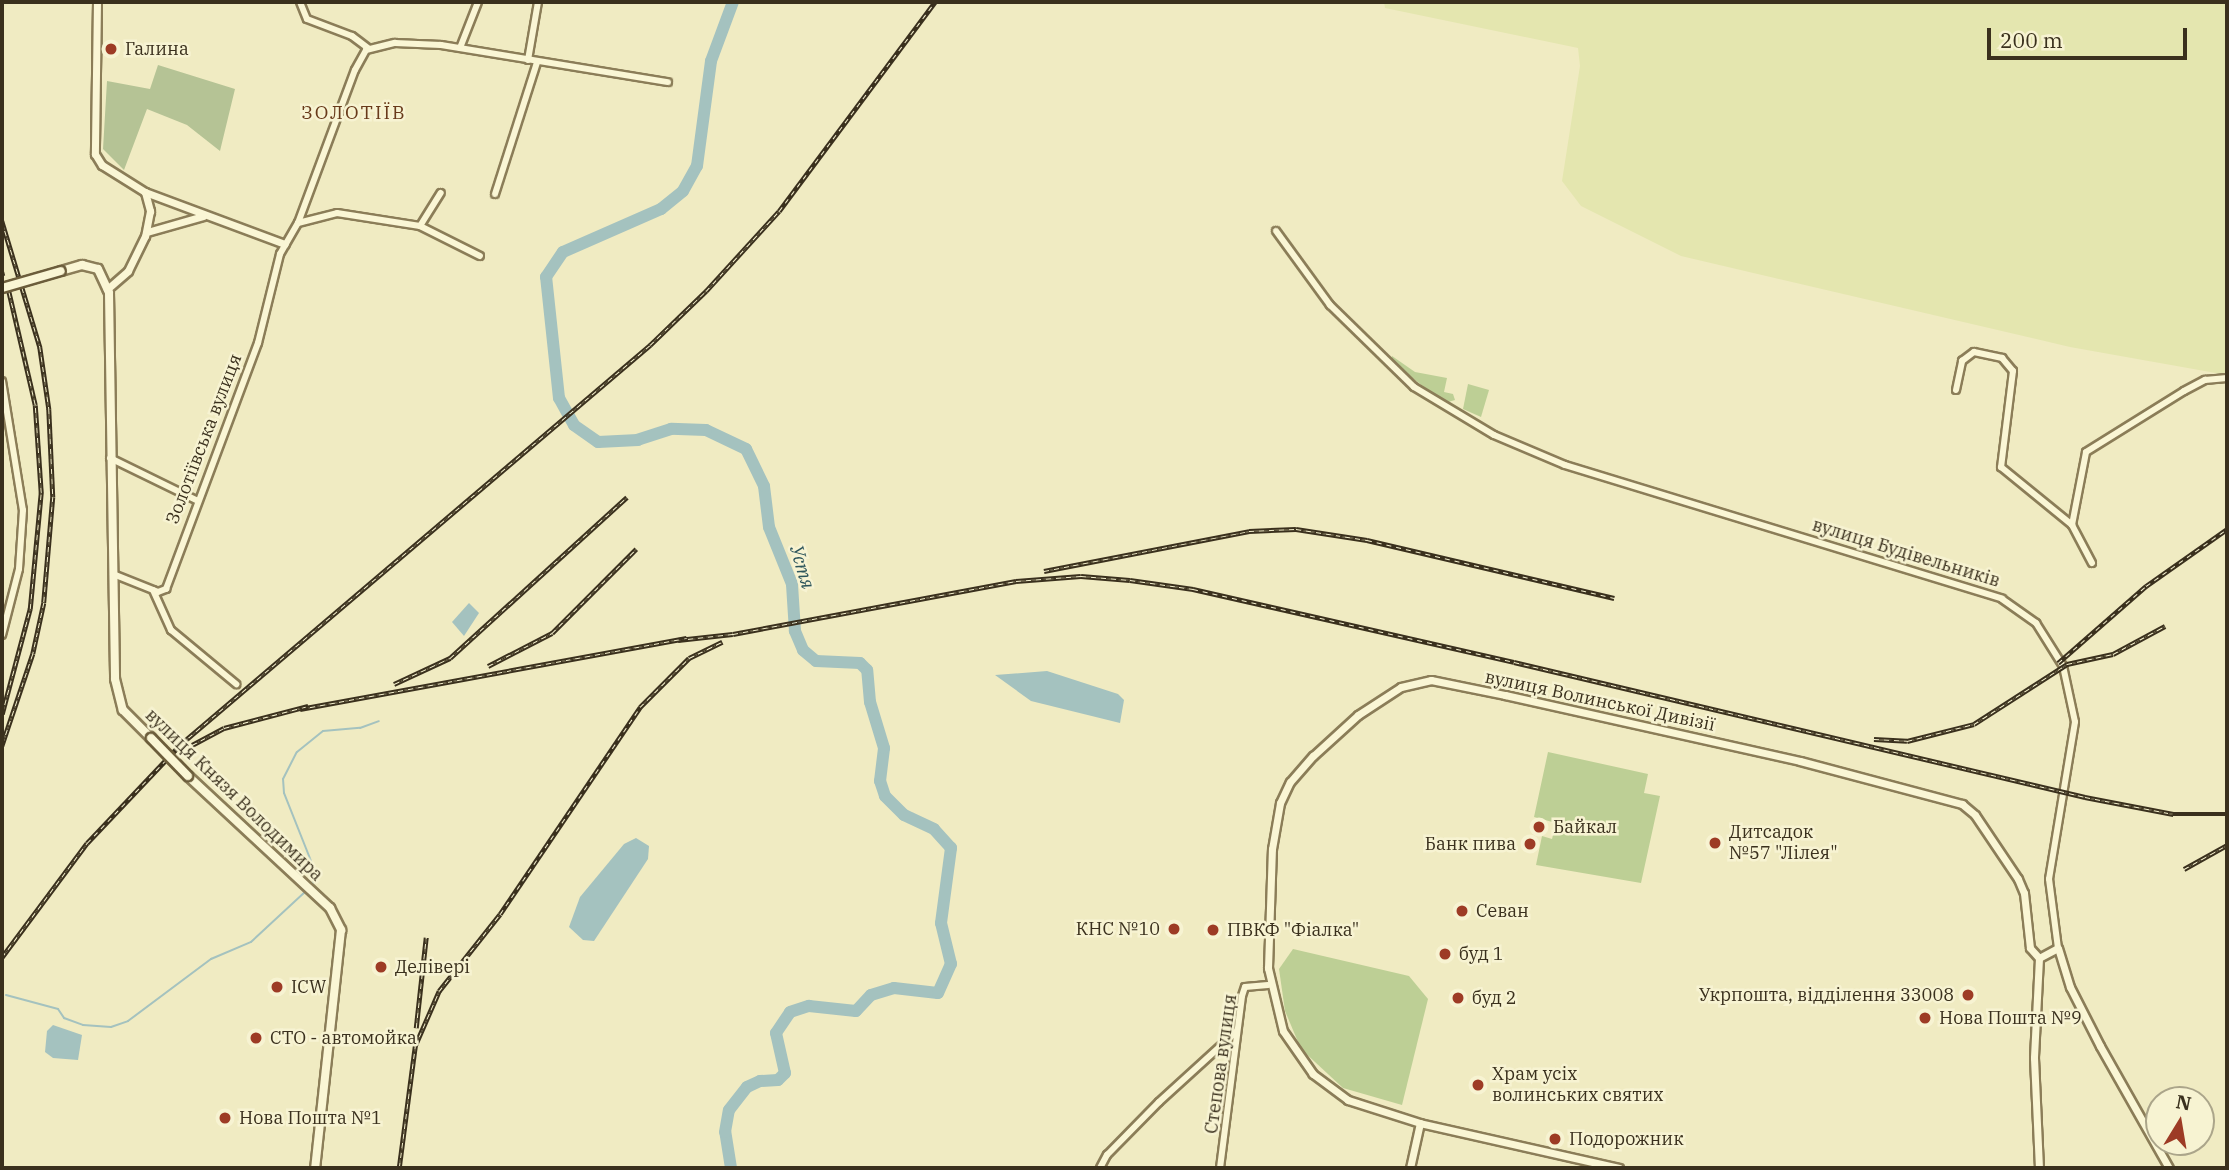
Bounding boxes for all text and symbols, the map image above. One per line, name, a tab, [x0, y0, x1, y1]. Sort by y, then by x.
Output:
scale bar	[1991, 14, 2190, 58]
text: 200 m	[2000, 26, 2063, 54]
place label: Галина	[125, 38, 189, 60]
marker: Галина	[103, 41, 119, 57]
district label: ЗОЛОТІЇВ	[302, 102, 406, 124]
street label: Золотіївська вулиця	[162, 351, 246, 527]
street label: вулиця Будівельників	[1810, 514, 2002, 592]
water label: Устя	[785, 542, 819, 592]
street label: вулиця Волинської Дивізії	[1483, 666, 1717, 736]
street label: вулиця Князя Володимира	[141, 704, 327, 886]
place label: Байкал	[1553, 816, 1617, 838]
marker: Байкал	[1531, 819, 1547, 835]
place label: Дитсадок №57 "Лілея"	[1729, 822, 1838, 864]
place label: Банк пива	[1425, 833, 1516, 855]
marker: Дитсадок №57 "Лілея"	[1707, 835, 1723, 851]
marker: Банк пива	[1522, 836, 1538, 852]
place label: Севан	[1476, 900, 1529, 922]
marker: Севан	[1454, 903, 1470, 919]
place label: КНС №10	[1076, 918, 1160, 940]
place label: ПВКФ "Фіалка"	[1227, 919, 1359, 941]
marker: КНС №10	[1166, 921, 1182, 937]
marker: ПВКФ "Фіалка"	[1205, 922, 1221, 938]
place label: буд 1	[1459, 943, 1504, 965]
marker: буд 1	[1437, 946, 1453, 962]
place label: Делівері	[395, 956, 470, 978]
marker: Делівері	[373, 959, 389, 975]
place label: ICW	[291, 976, 326, 998]
marker: ICW	[269, 979, 285, 995]
place label: Укрпошта, відділення 33008	[1699, 984, 1954, 1006]
place label: буд 2	[1472, 987, 1517, 1009]
marker: Укрпошта, відділення 33008	[1960, 987, 1976, 1003]
marker: буд 2	[1450, 990, 1466, 1006]
street label: Степова вулиця	[1201, 993, 1241, 1135]
place label: Нова Пошта №9	[1939, 1007, 2082, 1029]
marker: Нова Пошта №9	[1917, 1010, 1933, 1026]
place label: СТО - автомойка	[270, 1027, 417, 1049]
marker: СТО - автомойка	[248, 1030, 264, 1046]
place label: Храм усіх волинських святих	[1492, 1064, 1664, 1106]
marker: Храм усіх волинських святих	[1470, 1077, 1486, 1093]
north arrow	[2145, 1086, 2215, 1156]
text: N	[2174, 1089, 2193, 1116]
place label: Нова Пошта №1	[239, 1107, 382, 1129]
marker: Нова Пошта №1	[217, 1110, 233, 1126]
place label: Подорожник	[1569, 1128, 1684, 1150]
marker: Подорожник	[1547, 1131, 1563, 1147]

